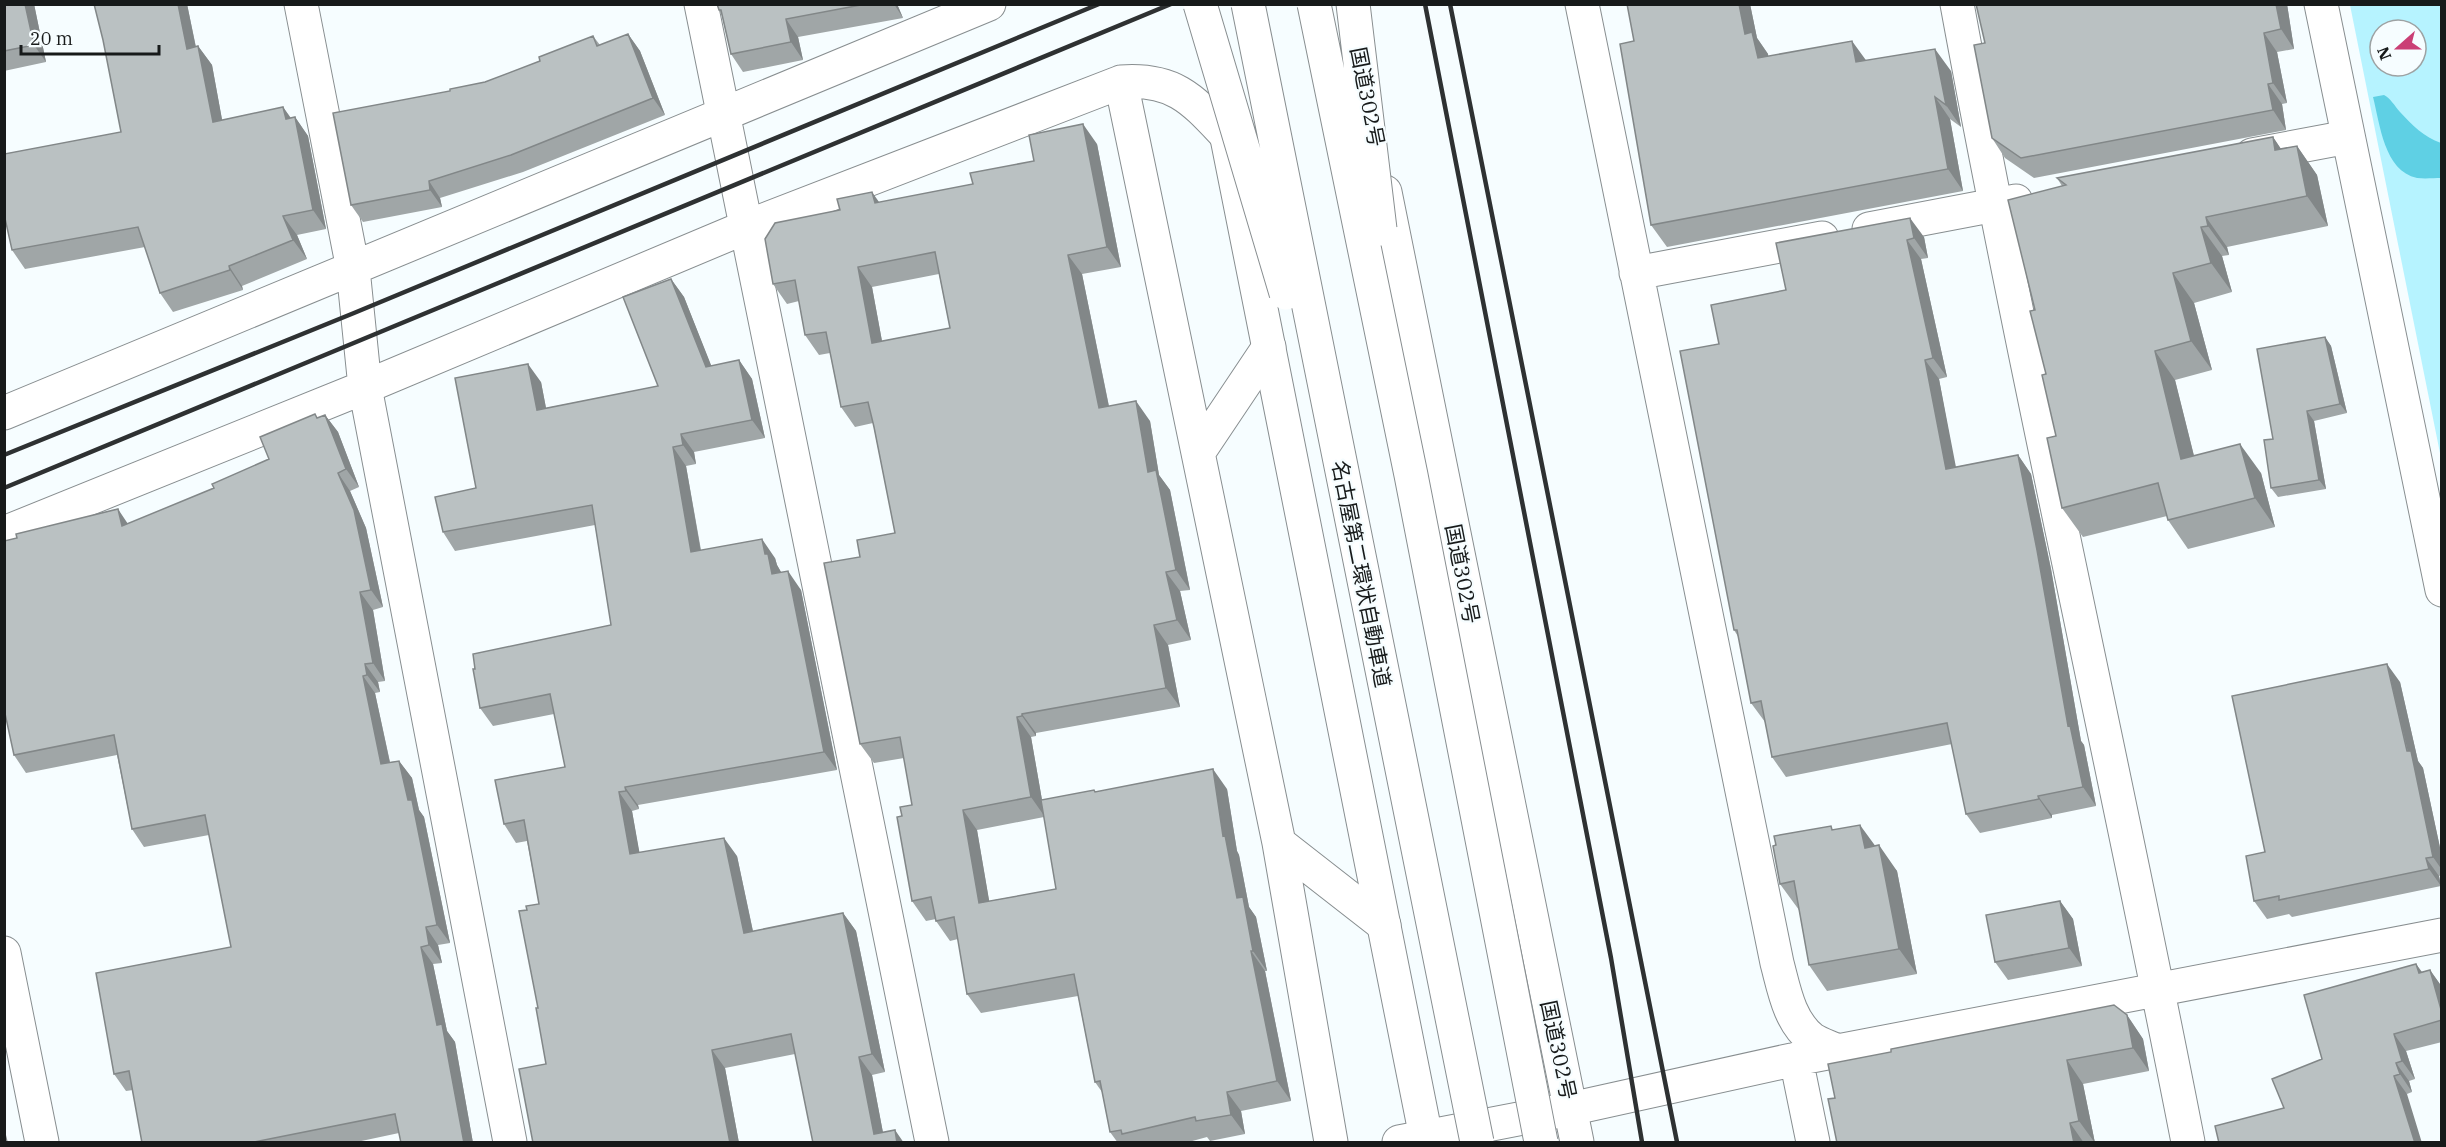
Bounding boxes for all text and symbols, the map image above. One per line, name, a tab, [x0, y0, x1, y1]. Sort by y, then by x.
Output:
scale bar	[21, 18, 159, 56]
north arrow	[2368, 18, 2428, 78]
text: 20 m	[30, 27, 73, 50]
text: N	[2372, 44, 2396, 63]
street label: 国道302号	[1345, 45, 1391, 149]
street label: 名古屋第二環状自動車道	[1326, 458, 1398, 690]
street label: 国道302号	[1440, 522, 1486, 626]
street label: 国道302号	[1535, 998, 1583, 1102]

